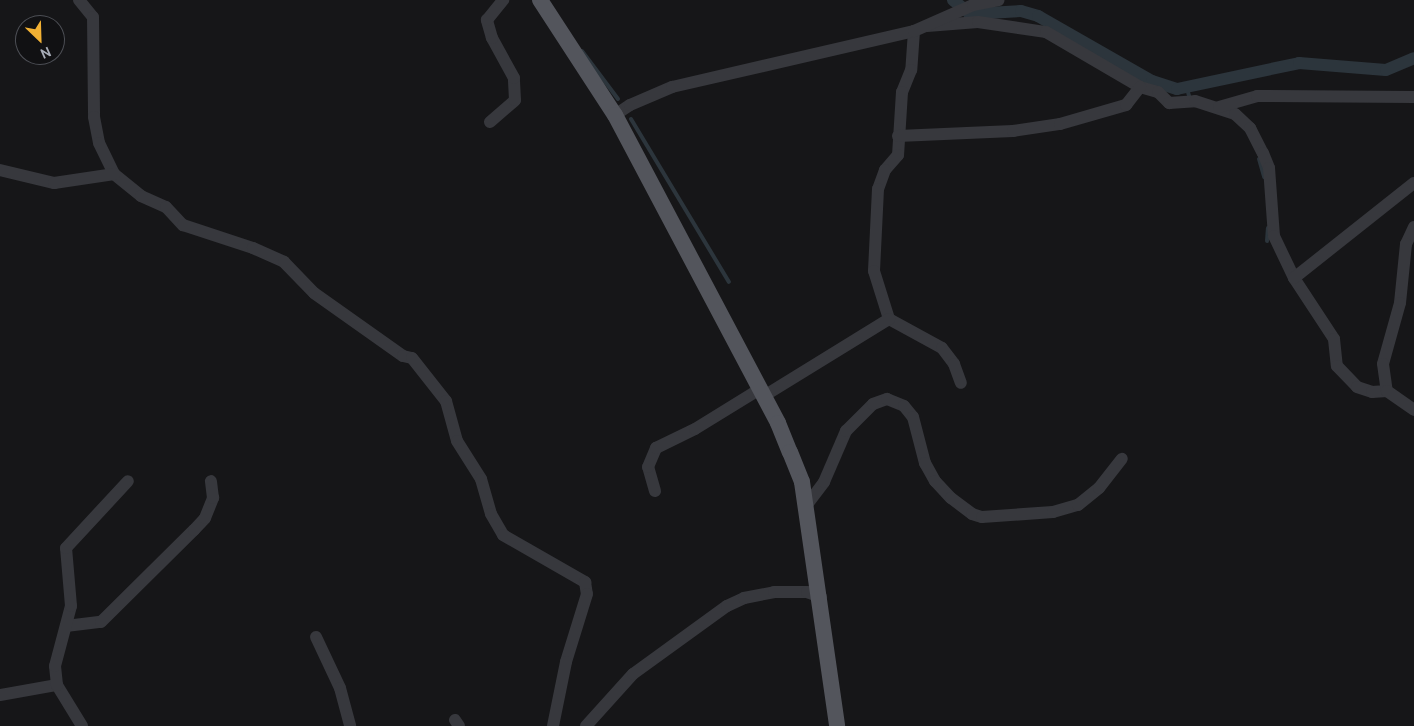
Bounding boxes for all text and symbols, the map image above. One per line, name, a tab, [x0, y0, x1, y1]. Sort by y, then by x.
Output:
north arrow	[15, 15, 65, 65]
text: N	[38, 43, 54, 63]

